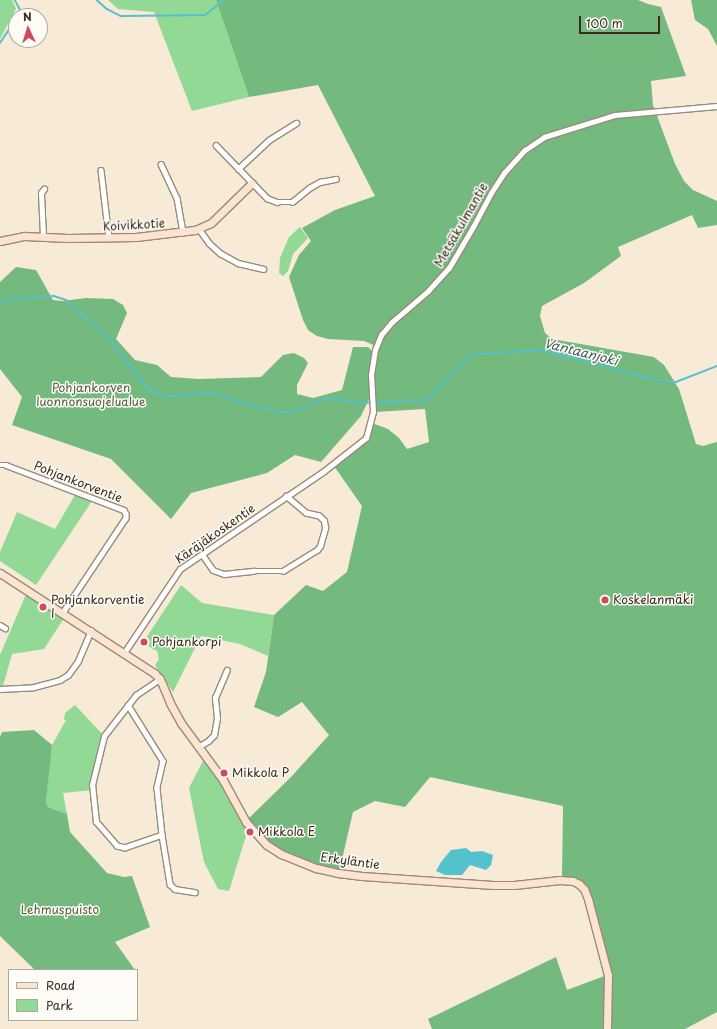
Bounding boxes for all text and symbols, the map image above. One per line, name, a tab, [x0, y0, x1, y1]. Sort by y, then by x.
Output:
north arrow	[8, 8, 48, 48]
text: N	[22, 8, 32, 25]
scale bar	[581, 8, 662, 34]
text: 100 m	[586, 14, 623, 32]
street label: Metsäkulmantie	[431, 181, 491, 269]
street label: Koivikkotie	[103, 216, 165, 234]
water label: Vantaanjoki	[542, 335, 620, 369]
park label: Pohjankorven luonnonsuojelualue	[36, 381, 146, 409]
street label: Pohjankorventie	[32, 459, 124, 505]
street label: Käräjäkoskentie	[172, 501, 258, 567]
place label: Pohjankorventie I	[51, 593, 144, 621]
place label: Koskelanmäki	[613, 593, 693, 607]
marker: Koskelanmäki	[600, 595, 610, 605]
marker: Pohjankorventie I	[38, 602, 48, 612]
place label: Pohjankorpi	[152, 635, 221, 649]
marker: Pohjankorpi	[139, 637, 149, 647]
place label: Mikkola P	[232, 766, 289, 780]
marker: Mikkola P	[219, 768, 229, 778]
place label: Mikkola E	[258, 825, 315, 839]
marker: Mikkola E	[245, 827, 255, 837]
street label: Erkyläntie	[319, 850, 381, 872]
park label: Lehmuspuisto	[21, 903, 99, 917]
legend	[8, 969, 138, 1021]
text: Road	[46, 976, 75, 994]
text: Park	[46, 996, 73, 1014]

